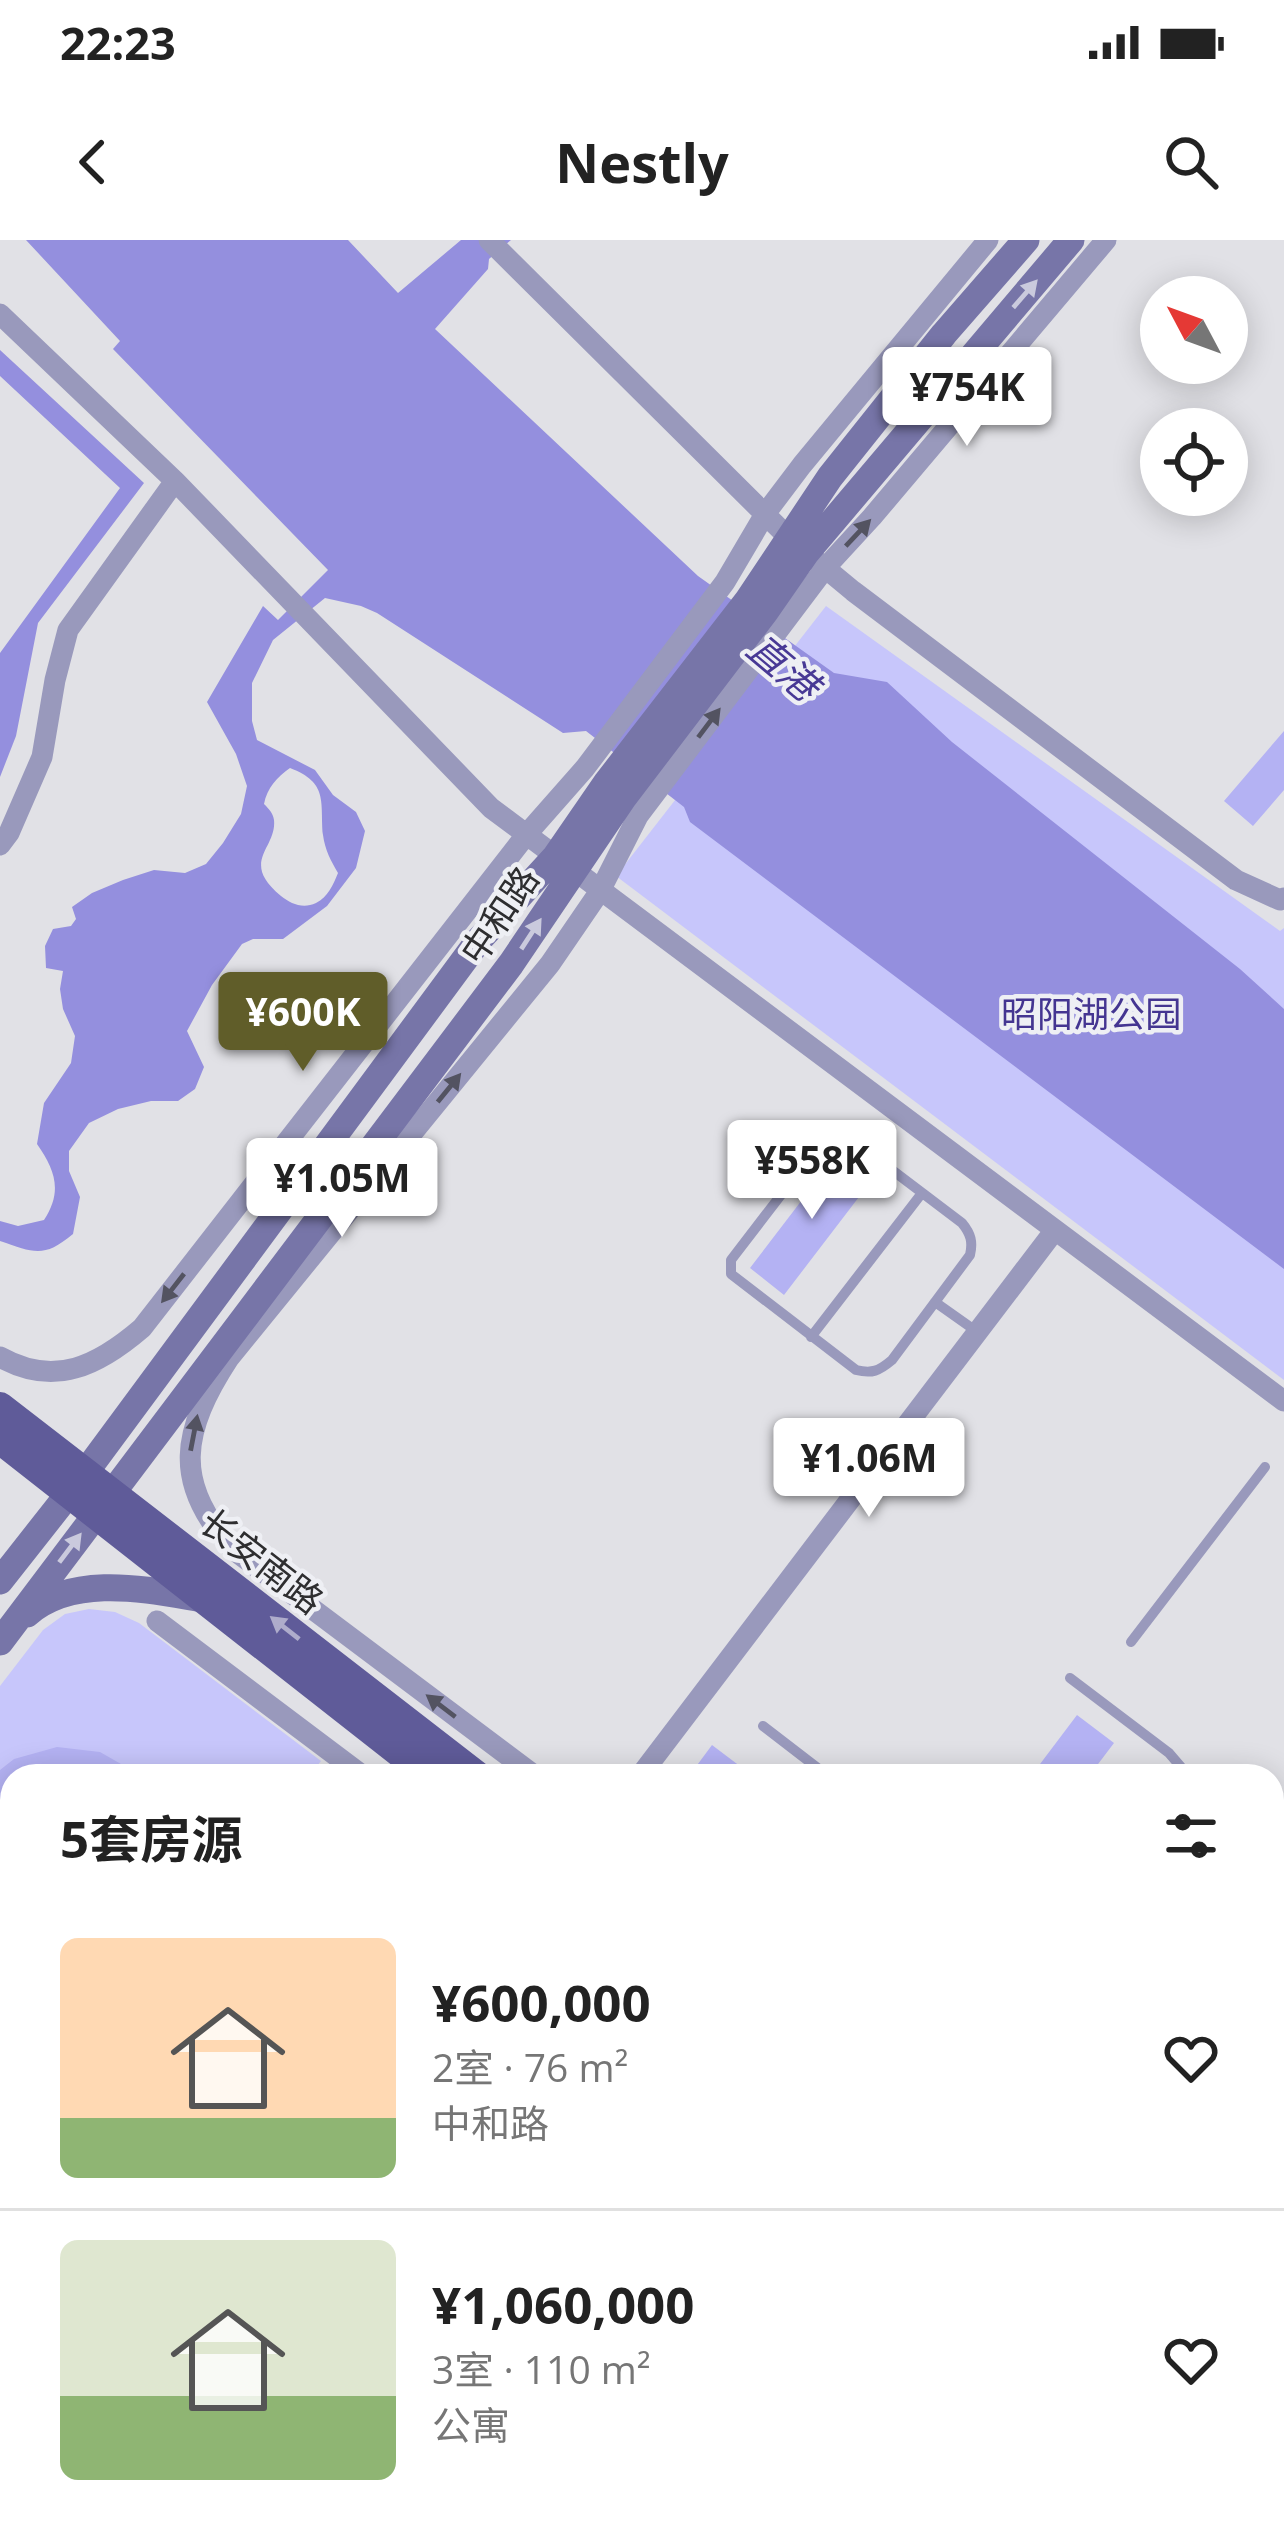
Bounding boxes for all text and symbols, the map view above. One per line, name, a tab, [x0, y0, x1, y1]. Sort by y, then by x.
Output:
text: 22:23	[60, 12, 176, 73]
text: Nestly	[555, 125, 729, 199]
icon: back	[60, 129, 126, 195]
icon: search	[1158, 129, 1224, 195]
north arrow	[1140, 276, 1248, 384]
map controls	[1140, 276, 1248, 516]
one-way arrow	[1011, 279, 1038, 309]
pin: ¥754K	[883, 347, 1051, 449]
text: ¥754K	[909, 359, 1025, 412]
button: locate	[1140, 408, 1248, 516]
one-way arrow	[843, 519, 871, 548]
water label: 直港	[737, 621, 835, 715]
one-way arrow	[696, 707, 721, 738]
street label: 中和路	[448, 857, 550, 973]
one-way arrow	[519, 918, 541, 951]
pin: ¥600K	[219, 972, 387, 1074]
text: ¥600K	[245, 984, 361, 1037]
park label: 昭阳湖公园	[1001, 989, 1181, 1038]
one-way arrow	[436, 1073, 461, 1104]
pin: ¥558K	[728, 1120, 896, 1222]
text: ¥558K	[754, 1132, 870, 1185]
pin: ¥1.05M	[244, 1138, 440, 1240]
text: ¥1.05M	[273, 1150, 411, 1203]
one-way arrow	[161, 1272, 186, 1303]
one-way arrow	[185, 1413, 204, 1451]
pin: ¥1.06M	[771, 1418, 967, 1520]
text: ¥1.06M	[800, 1430, 938, 1483]
street label: 长安南路	[190, 1497, 334, 1625]
one-way arrow	[57, 1533, 81, 1564]
one-way arrow	[269, 1616, 300, 1640]
one-way arrow	[425, 1694, 457, 1718]
text: 5套房源	[60, 1803, 242, 1873]
icon: filters	[1158, 1803, 1224, 1869]
text: ¥600,000	[432, 1967, 651, 2037]
icon: home	[156, 1986, 300, 2130]
icon: heart	[1158, 2025, 1224, 2091]
text: 2室 · 76 m²	[432, 2040, 628, 2093]
text: 中和路	[432, 2096, 549, 2149]
text: ¥1,060,000	[432, 2269, 694, 2339]
icon: home	[156, 2288, 300, 2432]
icon: heart	[1158, 2327, 1224, 2393]
text: 3室 · 110 m²	[432, 2342, 651, 2395]
text: 公寓	[432, 2398, 510, 2451]

